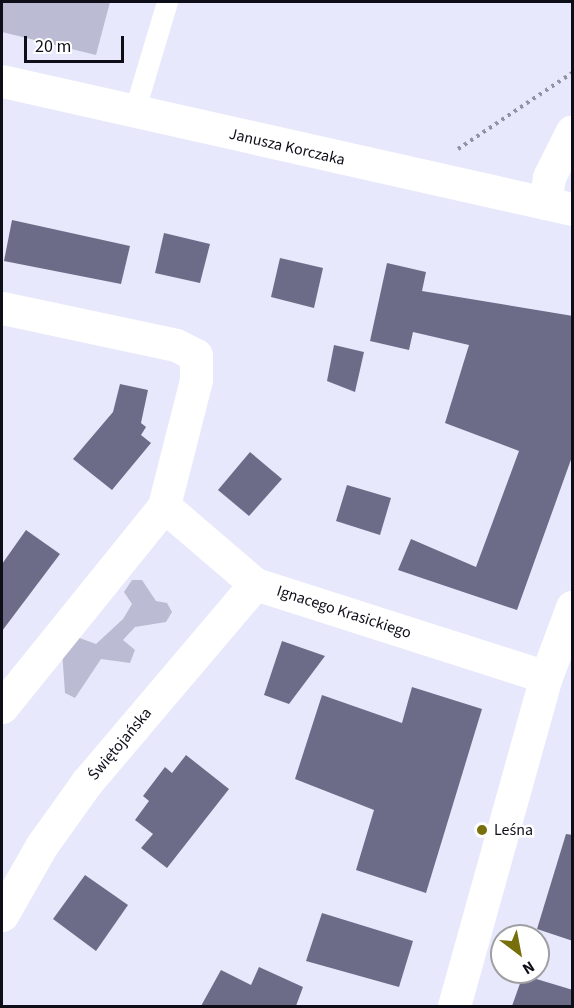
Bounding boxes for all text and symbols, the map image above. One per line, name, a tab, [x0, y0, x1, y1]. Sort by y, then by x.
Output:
scale bar	[27, 24, 128, 62]
text: 20 m	[35, 34, 71, 59]
street label: Janusza Korczaka	[227, 124, 347, 170]
street label: Ignacego Krasickiego	[274, 581, 414, 643]
street label: Świętojańska	[84, 704, 156, 784]
place label: Leśna	[494, 820, 533, 840]
marker: Leśna	[475, 823, 489, 837]
north arrow	[490, 924, 550, 984]
text: N	[518, 955, 539, 980]

